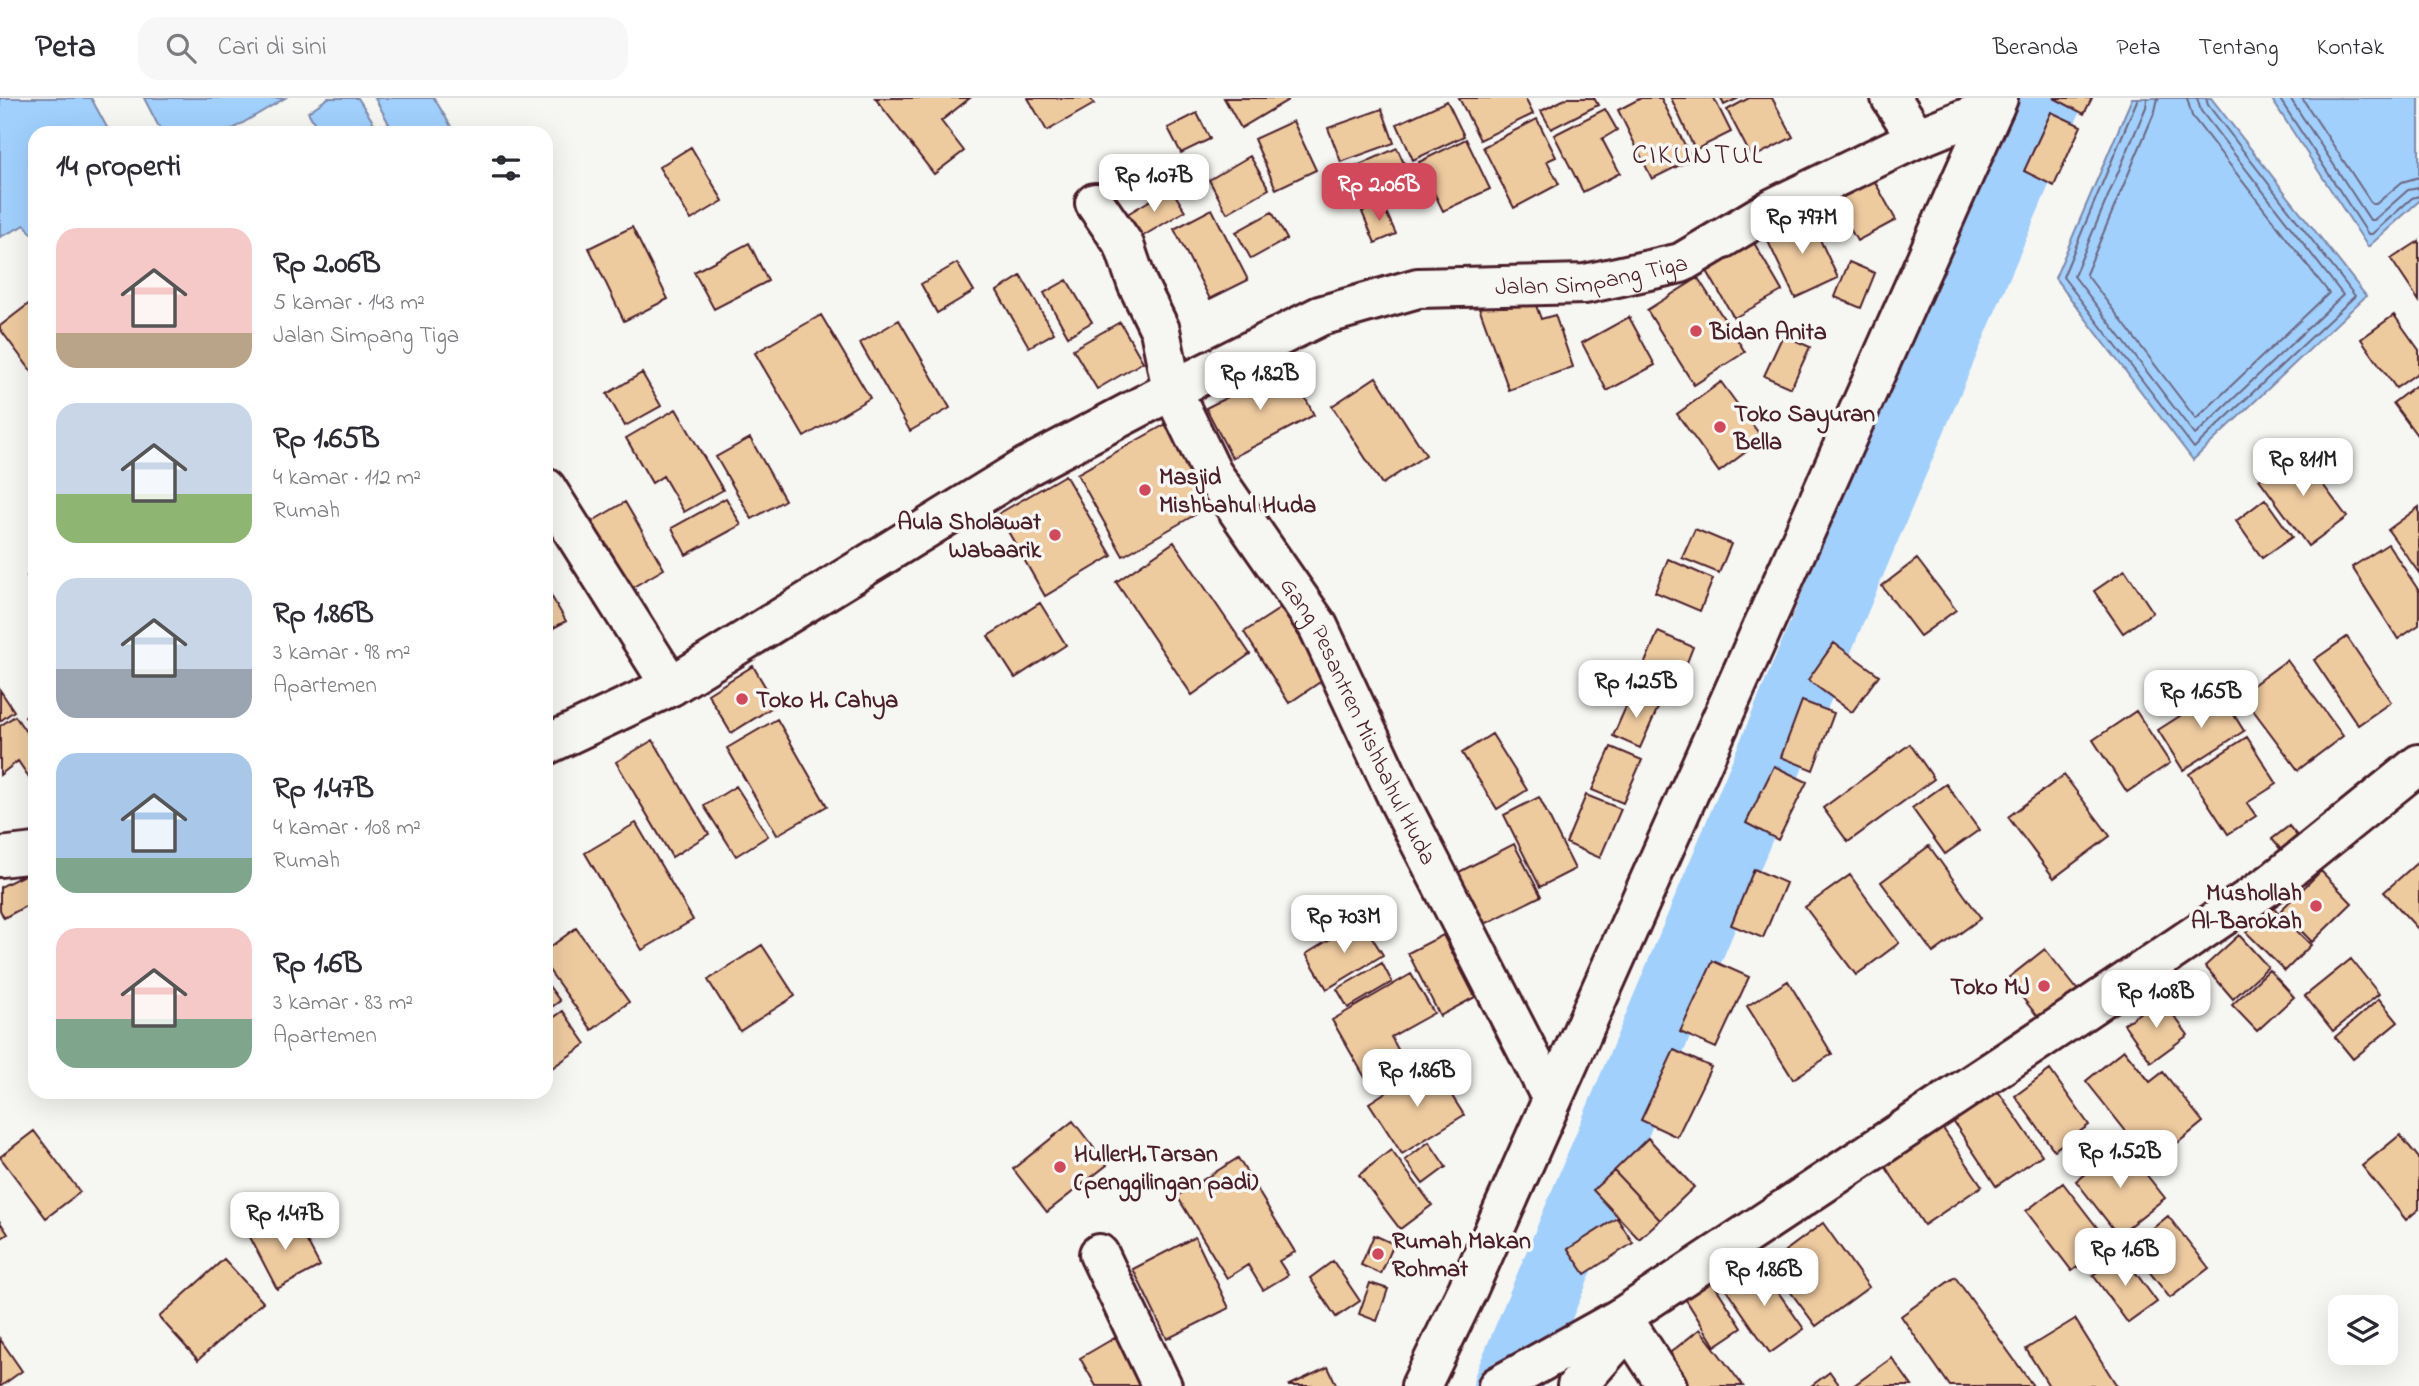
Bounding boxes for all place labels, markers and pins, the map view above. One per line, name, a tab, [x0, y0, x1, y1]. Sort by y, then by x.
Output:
pin: Rp 1.07B	[1082, 155, 1226, 214]
pin: Rp 2.06B	[1307, 164, 1451, 223]
pin: Rp 797M	[1737, 197, 1867, 256]
place label: Bidan Anita	[1709, 316, 1827, 351]
marker: Bidan Anita	[1688, 323, 1704, 339]
pin: Rp 1.82B	[1188, 352, 1332, 412]
place label: Toko Sayuran Bella	[1733, 398, 1875, 461]
marker: Toko Sayuran Bella	[1712, 419, 1728, 435]
pin: Rp 811M	[2238, 438, 2368, 498]
place label: Masjid Mishbahul Huda	[1159, 461, 1316, 524]
marker: Masjid Mishbahul Huda	[1137, 482, 1153, 498]
place label: Aula Sholawat Wabaarik	[897, 506, 1042, 569]
marker: Aula Sholawat Wabaarik	[1047, 527, 1063, 543]
pin: Rp 1.25B	[1564, 660, 1708, 720]
pin: Rp 1.65B	[2129, 670, 2273, 730]
place label: Toko H. Cahya	[756, 684, 898, 720]
marker: Toko H. Cahya	[734, 691, 750, 707]
place label: Mushollah Al-Barokah	[2191, 877, 2302, 940]
pin: Rp 703M	[1279, 896, 1409, 955]
marker: Mushollah Al-Barokah	[2308, 898, 2324, 914]
pin: Rp 1.08B	[2084, 970, 2228, 1030]
place label: Toko MJ	[1950, 971, 2030, 1006]
marker: Toko MJ	[2036, 978, 2052, 994]
pin: Rp 1.86B	[1345, 1049, 1489, 1109]
pin: Rp 1.52B	[2048, 1130, 2192, 1190]
place label: HullerH.Tarsan (penggilingan padi)	[1074, 1138, 1258, 1202]
marker: HullerH.Tarsan (penggilingan padi)	[1052, 1159, 1068, 1175]
pin: Rp 1.47B	[213, 1192, 357, 1252]
place label: Rumah Makan Rohmat	[1392, 1225, 1531, 1288]
pin: Rp 1.6B	[2060, 1228, 2190, 1288]
marker: Rumah Makan Rohmat	[1370, 1246, 1386, 1262]
pin: Rp 1.86B	[1692, 1248, 1836, 1308]

